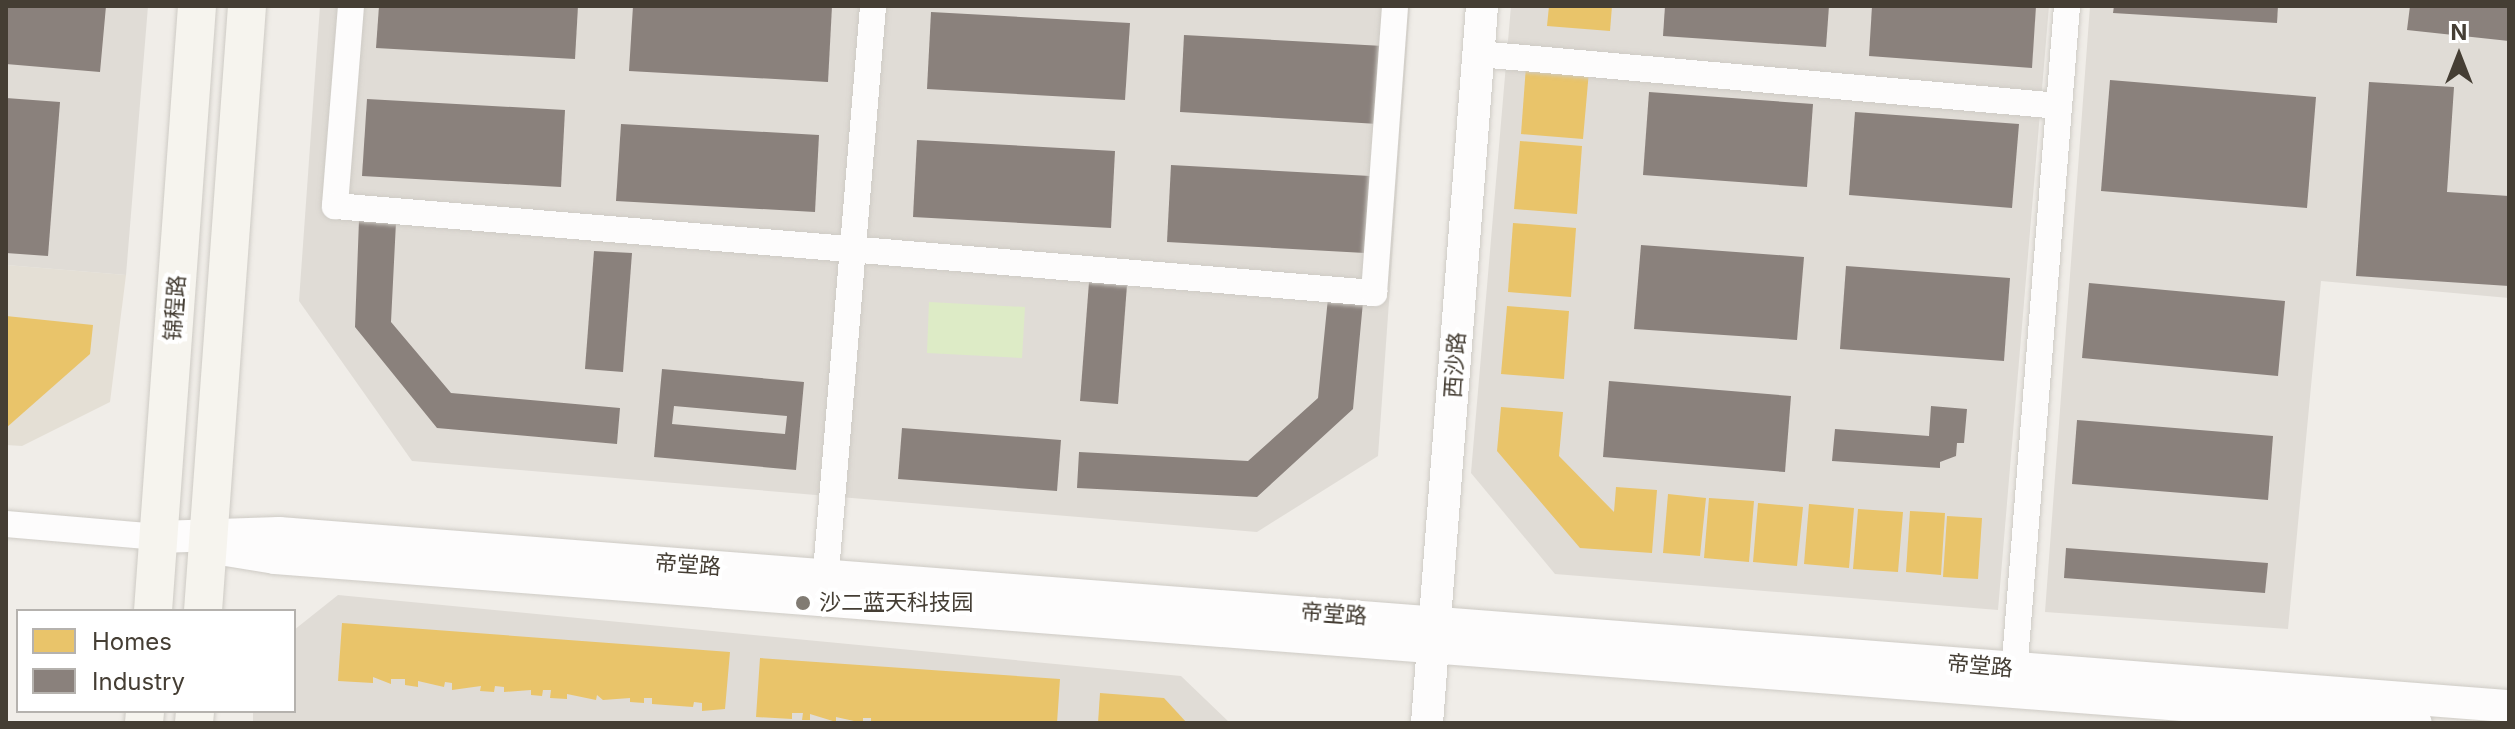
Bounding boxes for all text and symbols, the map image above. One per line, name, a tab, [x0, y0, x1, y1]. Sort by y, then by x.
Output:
north arrow	[2419, 16, 2499, 96]
text: N	[2451, 19, 2467, 45]
street label: 锦程路	[160, 274, 190, 342]
street label: 西沙路	[1440, 331, 1470, 399]
street label: 帝堂路	[654, 550, 722, 580]
place label: 沙二蓝天科技园	[819, 590, 973, 616]
marker: 沙二蓝天科技园	[794, 594, 812, 612]
street label: 帝堂路	[1300, 599, 1368, 629]
legend	[16, 609, 296, 713]
text: Homes	[92, 627, 172, 656]
street label: 帝堂路	[1946, 650, 2014, 682]
text: Industry	[92, 667, 185, 696]

